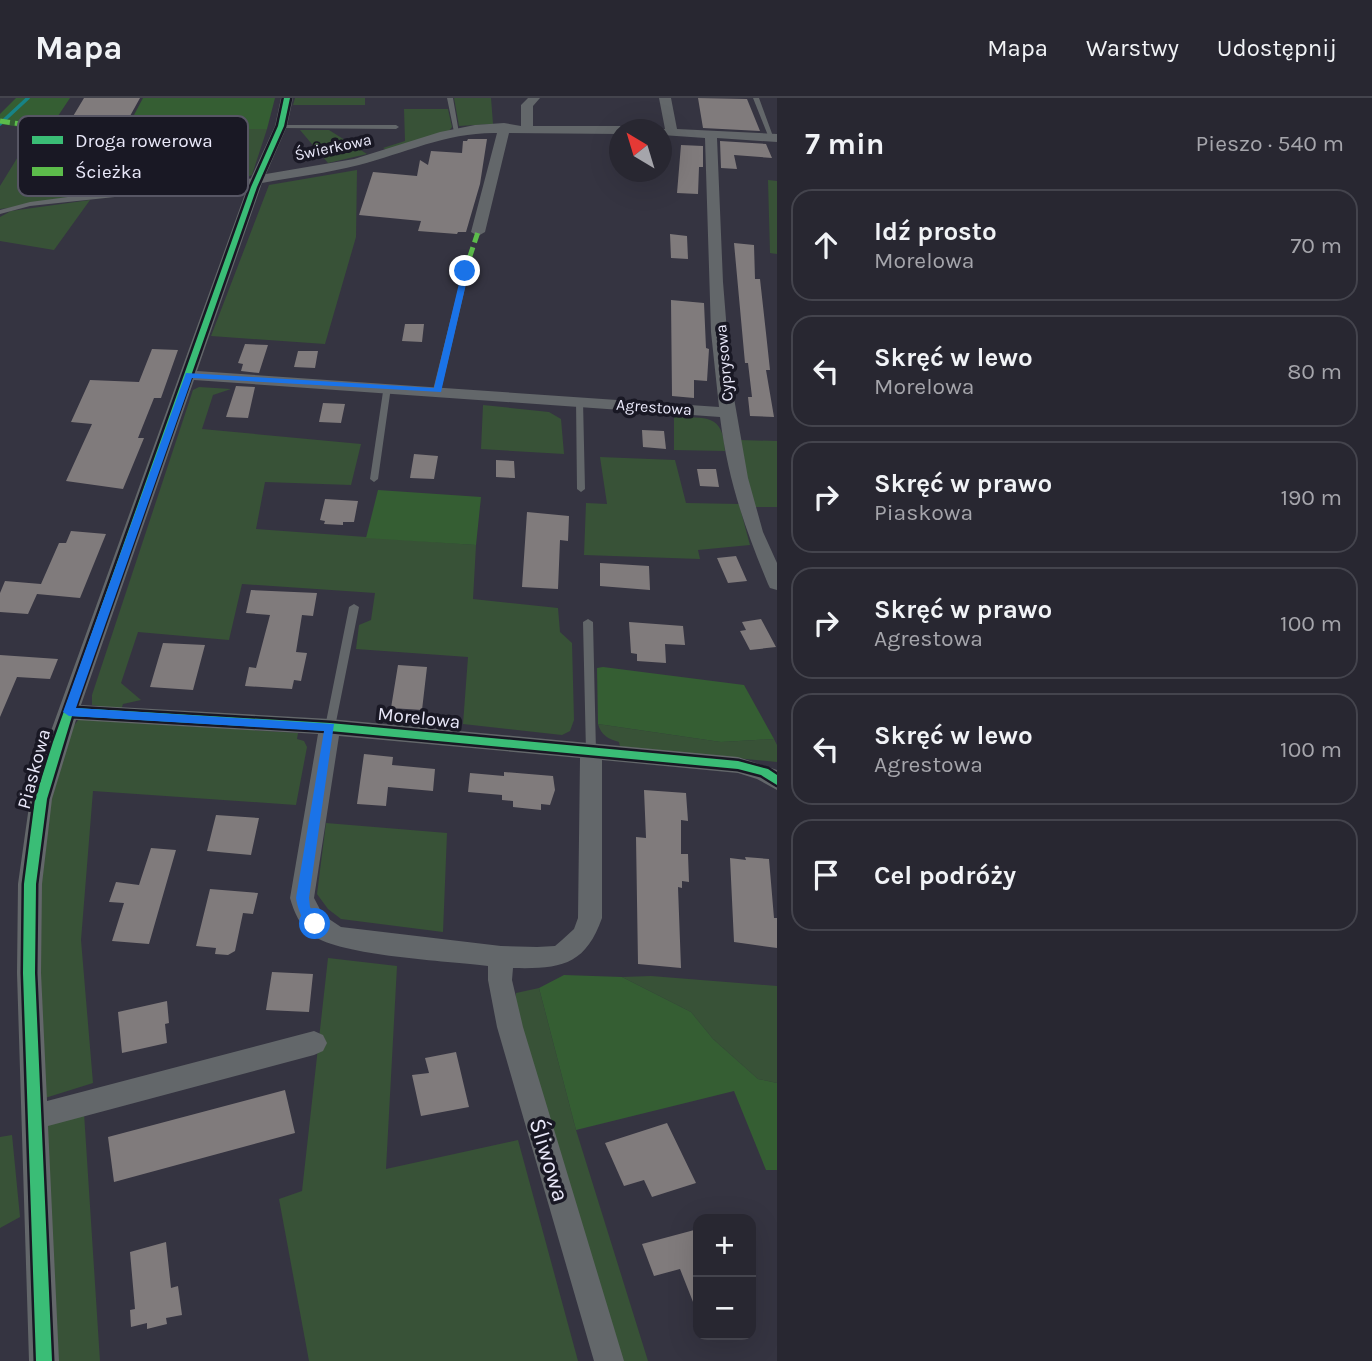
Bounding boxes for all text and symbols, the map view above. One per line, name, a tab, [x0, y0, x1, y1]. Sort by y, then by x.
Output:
text: Mapa	[35, 29, 123, 67]
text: Mapa	[987, 34, 1048, 62]
text: Warstwy	[1086, 34, 1179, 62]
text: Udostępnij	[1217, 34, 1337, 62]
legend	[18, 116, 248, 196]
north arrow	[609, 119, 672, 182]
text: 7 min	[805, 126, 885, 162]
text: Droga rowerowa	[75, 130, 213, 152]
street label: Świerkowa	[293, 130, 373, 164]
text: Pieszo · 540 m	[1196, 130, 1344, 157]
text: Ścieżka	[75, 160, 142, 183]
text: Idź prosto	[874, 216, 997, 247]
icon: ahead	[807, 226, 845, 264]
text: 70 m	[1291, 232, 1342, 259]
text: Morelowa	[874, 247, 975, 274]
route end	[449, 255, 480, 286]
street label: Cyprysowa	[711, 324, 737, 402]
text: Skręć w lewo	[874, 342, 1033, 373]
icon: left	[807, 352, 845, 390]
text: 80 m	[1287, 358, 1342, 385]
text: Morelowa	[874, 373, 975, 400]
street label: Agrestowa	[616, 395, 692, 419]
text: Skręć w prawo	[874, 468, 1052, 499]
icon: right	[807, 478, 845, 516]
text: 190 m	[1280, 484, 1342, 511]
text: Piaskowa	[874, 499, 973, 526]
text: Skręć w prawo	[874, 594, 1052, 625]
icon: right	[807, 604, 845, 642]
text: 100 m	[1280, 610, 1342, 637]
text: Agrestowa	[874, 625, 983, 652]
street label: Morelowa	[377, 703, 461, 733]
text: Skręć w lewo	[874, 720, 1033, 751]
street label: Piaskowa	[13, 727, 55, 811]
icon: left	[807, 730, 845, 768]
text: 100 m	[1280, 736, 1342, 763]
text: Agrestowa	[874, 751, 983, 778]
icon: arrive	[807, 856, 845, 894]
text: Cel podróży	[874, 860, 1016, 891]
route start	[299, 908, 330, 939]
street label: Śliwowa	[524, 1115, 574, 1205]
map controls	[693, 1214, 756, 1340]
button: +	[693, 1214, 756, 1277]
button: −	[693, 1277, 756, 1340]

